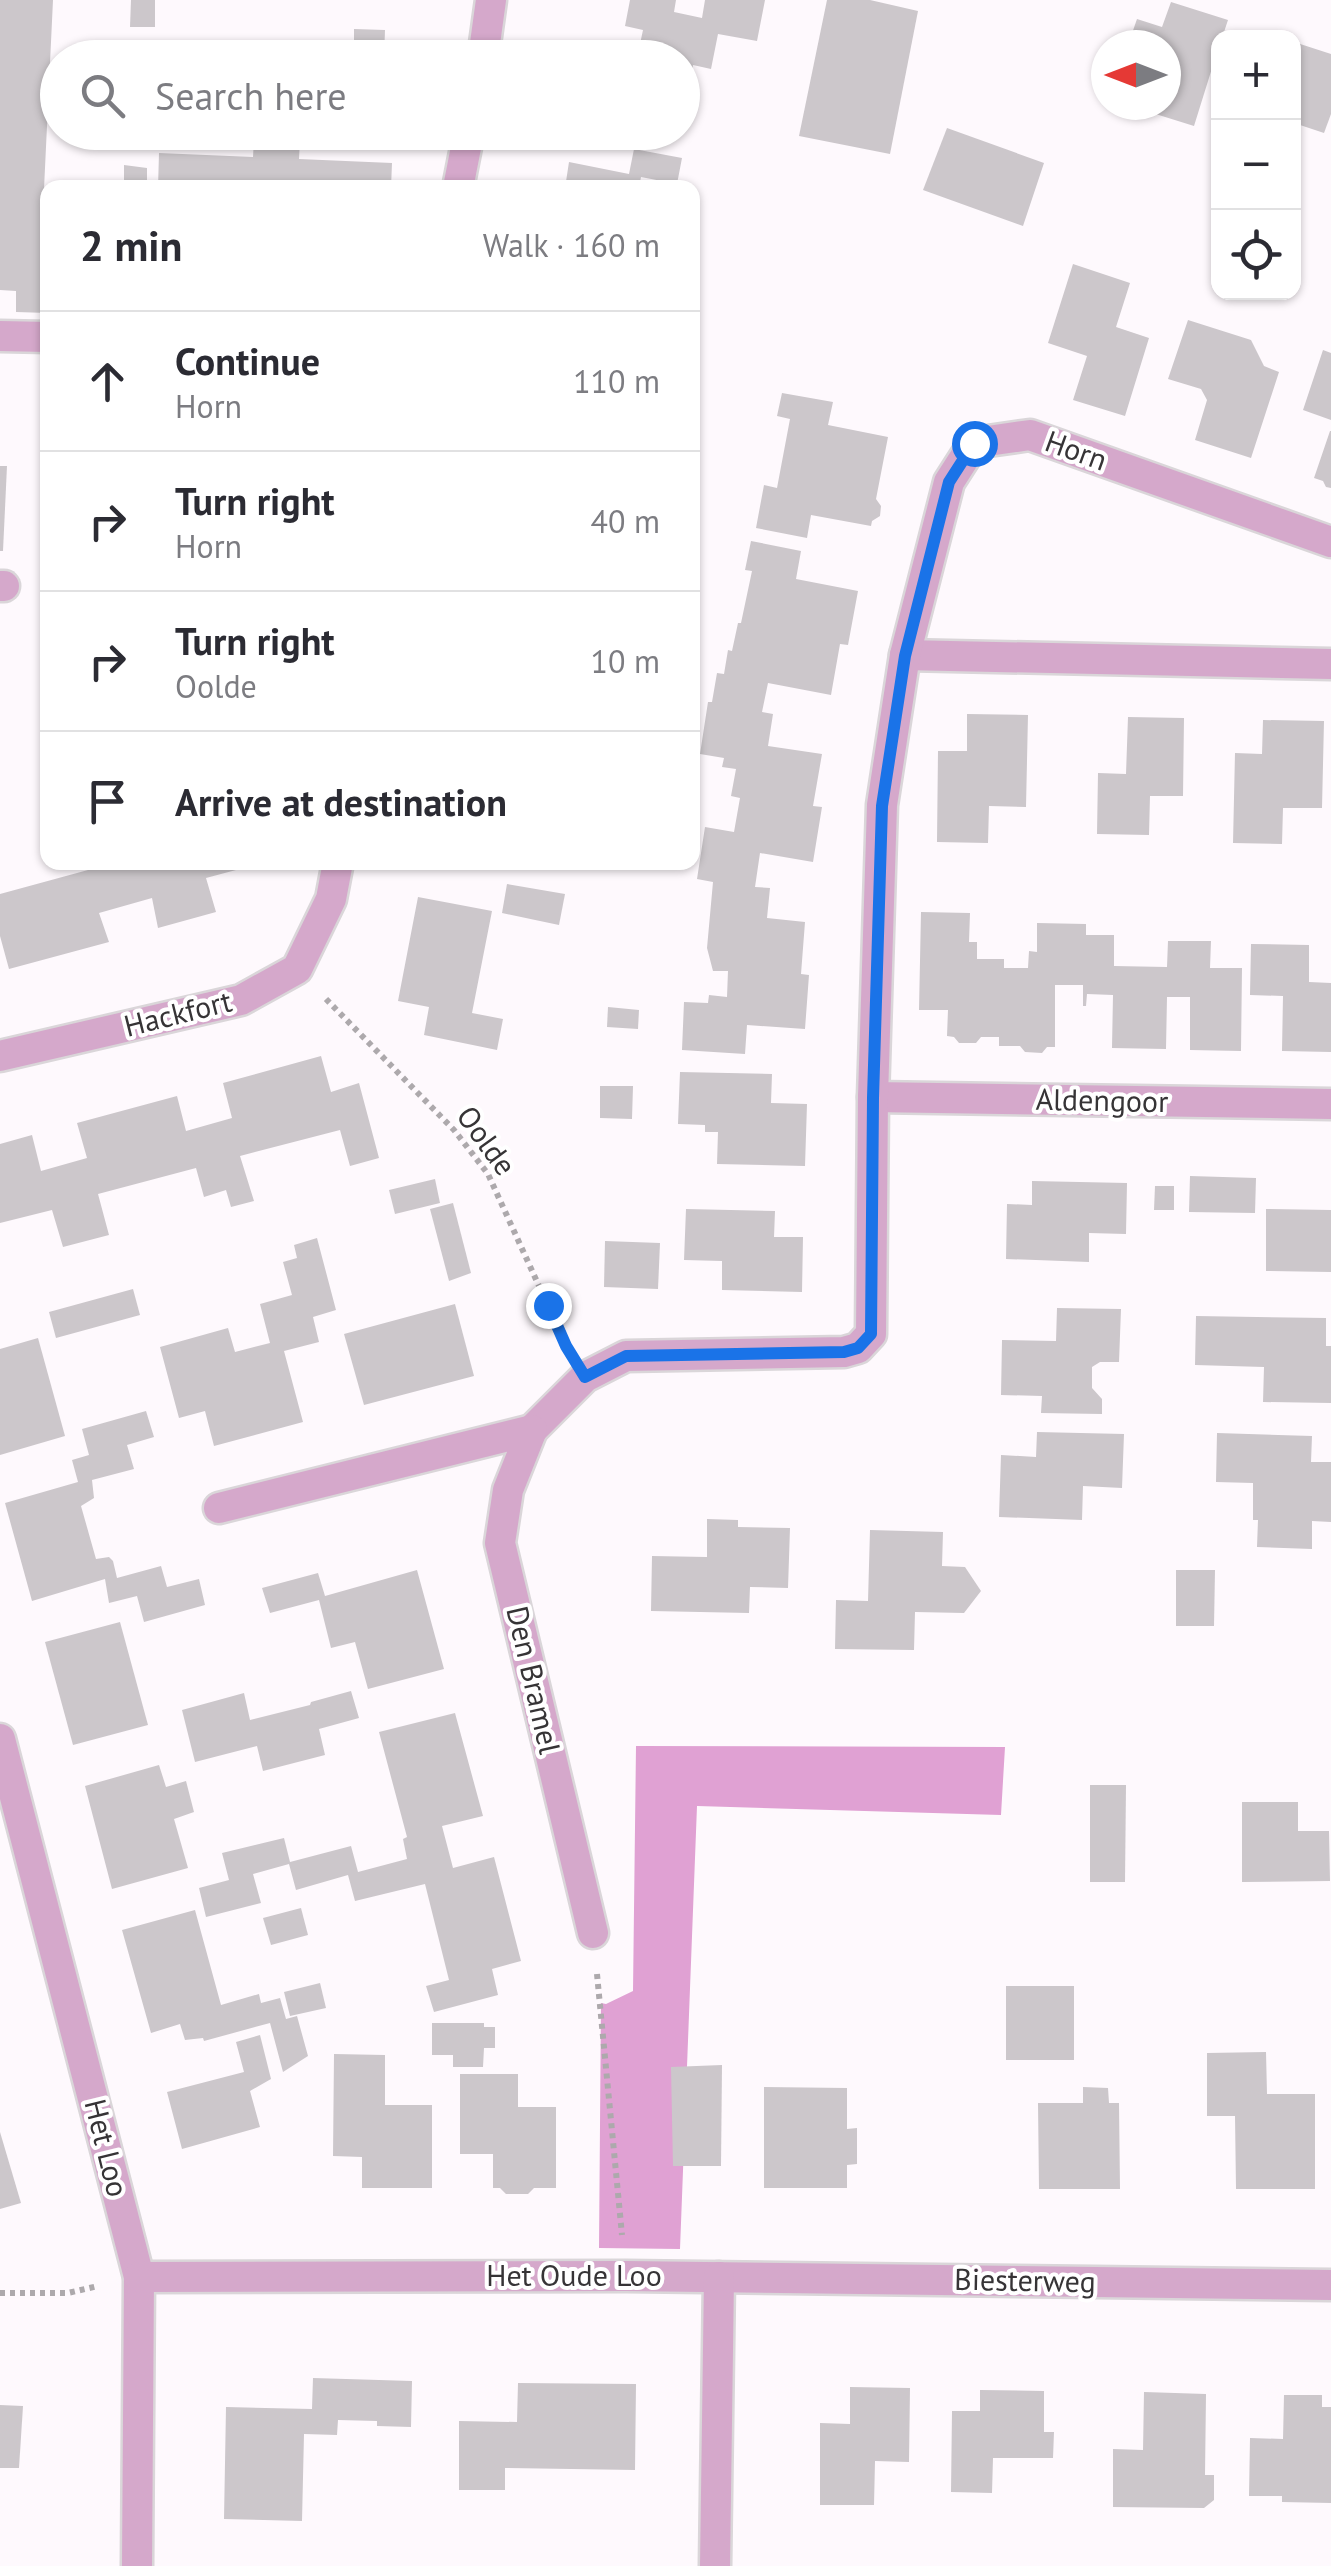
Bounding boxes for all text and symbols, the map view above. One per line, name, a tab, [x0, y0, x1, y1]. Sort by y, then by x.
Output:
north arrow	[1091, 30, 1181, 120]
map controls	[1211, 30, 1301, 300]
button: +	[1211, 30, 1301, 120]
search box	[40, 40, 700, 150]
icon: search	[75, 68, 130, 123]
text: Search here	[155, 71, 347, 120]
button: −	[1211, 120, 1301, 210]
button: locate	[1211, 210, 1301, 300]
text: 2 min	[80, 218, 182, 273]
text: Walk · 160 m	[483, 224, 660, 266]
text: Continue	[175, 336, 320, 385]
icon: ahead	[80, 354, 135, 409]
text: 110 m	[573, 360, 660, 402]
text: Horn	[175, 385, 242, 427]
route start	[952, 421, 998, 467]
street label: Horn	[1040, 421, 1113, 479]
text: Turn right	[175, 476, 335, 525]
icon: right	[80, 494, 135, 549]
text: 40 m	[591, 500, 660, 542]
text: Horn	[175, 525, 242, 567]
text: Turn right	[175, 616, 335, 665]
icon: right	[80, 634, 135, 689]
text: 10 m	[591, 640, 660, 682]
text: Oolde	[175, 665, 257, 707]
icon: arrive	[80, 774, 135, 829]
text: Arrive at destination	[175, 777, 507, 826]
street label: Hackfort	[120, 980, 235, 1045]
street label: Aldengoor	[1035, 1079, 1169, 1120]
street label: Oolde	[449, 1098, 526, 1183]
route end	[526, 1283, 572, 1329]
street label: Den Bramel	[499, 1602, 570, 1757]
street label: Het Loo	[77, 2095, 138, 2201]
street label: Het Oude Loo	[486, 2255, 662, 2294]
street label: Biesterweg	[954, 2259, 1096, 2300]

